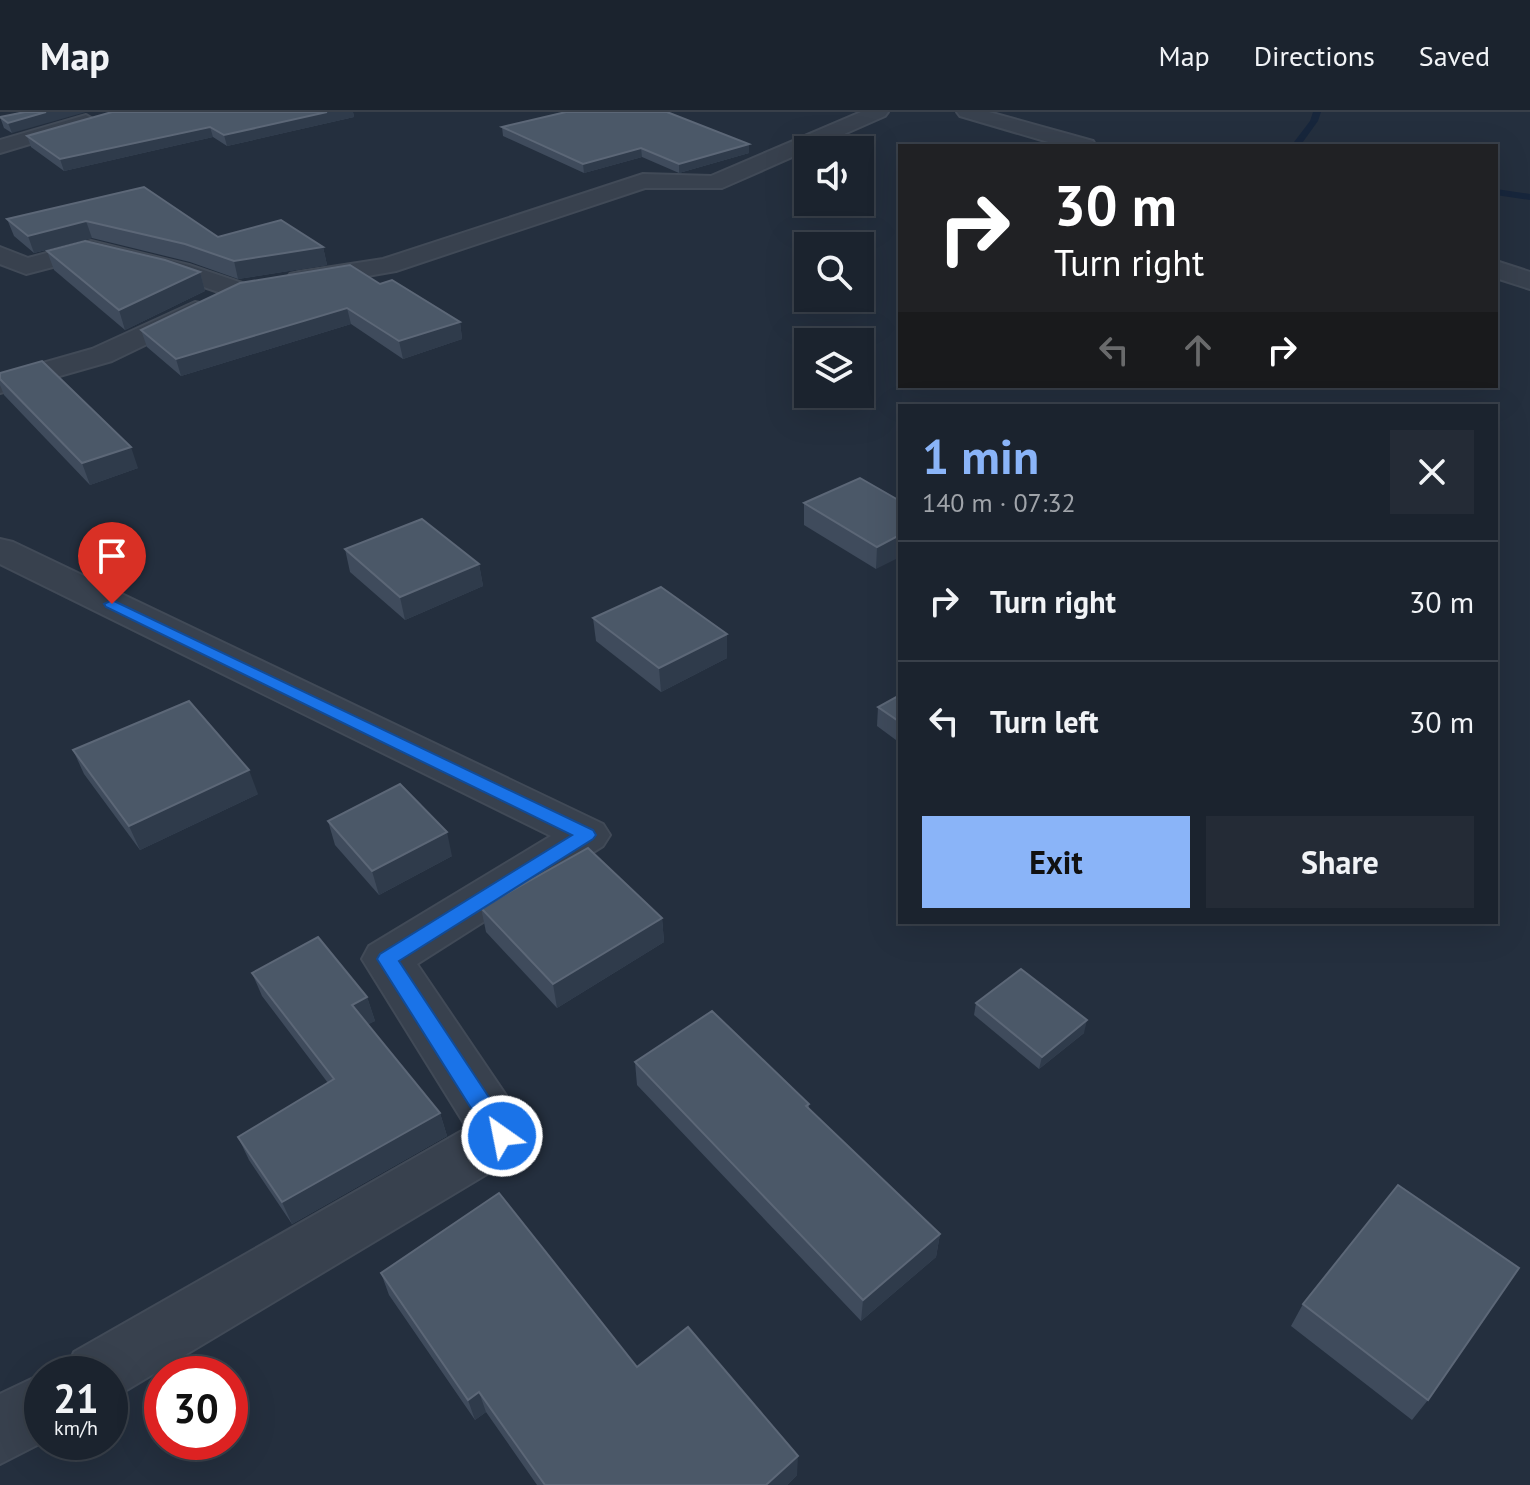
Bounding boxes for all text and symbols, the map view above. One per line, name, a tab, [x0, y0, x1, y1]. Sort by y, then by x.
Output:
text: Map	[40, 31, 110, 80]
text: Map	[1159, 37, 1210, 74]
text: Directions	[1254, 37, 1375, 74]
text: Saved	[1419, 37, 1490, 74]
map controls	[794, 136, 874, 408]
button: sound	[794, 136, 874, 216]
text: 30 m	[1054, 169, 1177, 241]
icon: right	[922, 176, 1026, 280]
button: search	[794, 232, 874, 312]
text: Turn right	[1054, 239, 1204, 286]
button: layers	[794, 328, 874, 408]
icon: left	[1092, 328, 1136, 372]
icon: ahead	[1176, 328, 1220, 372]
icon: right	[1260, 328, 1304, 372]
text: 1 min	[922, 425, 1039, 487]
button: close	[1390, 430, 1474, 514]
text: 140 m · 07:32	[922, 486, 1076, 519]
pin	[78, 522, 146, 604]
icon: arrive	[90, 534, 134, 578]
icon: right	[922, 579, 966, 623]
text: Turn right	[990, 582, 1116, 621]
text: 30 m	[1409, 582, 1474, 621]
icon: left	[922, 699, 966, 743]
text: Turn left	[990, 702, 1098, 741]
text: 30 m	[1409, 702, 1474, 741]
button: Exit	[922, 816, 1190, 908]
button: Share	[1206, 816, 1474, 908]
position arrow	[460, 1094, 544, 1178]
speed limit sign: 30	[144, 1356, 248, 1460]
text: 21	[53, 1372, 99, 1424]
text: km/h	[54, 1415, 98, 1441]

